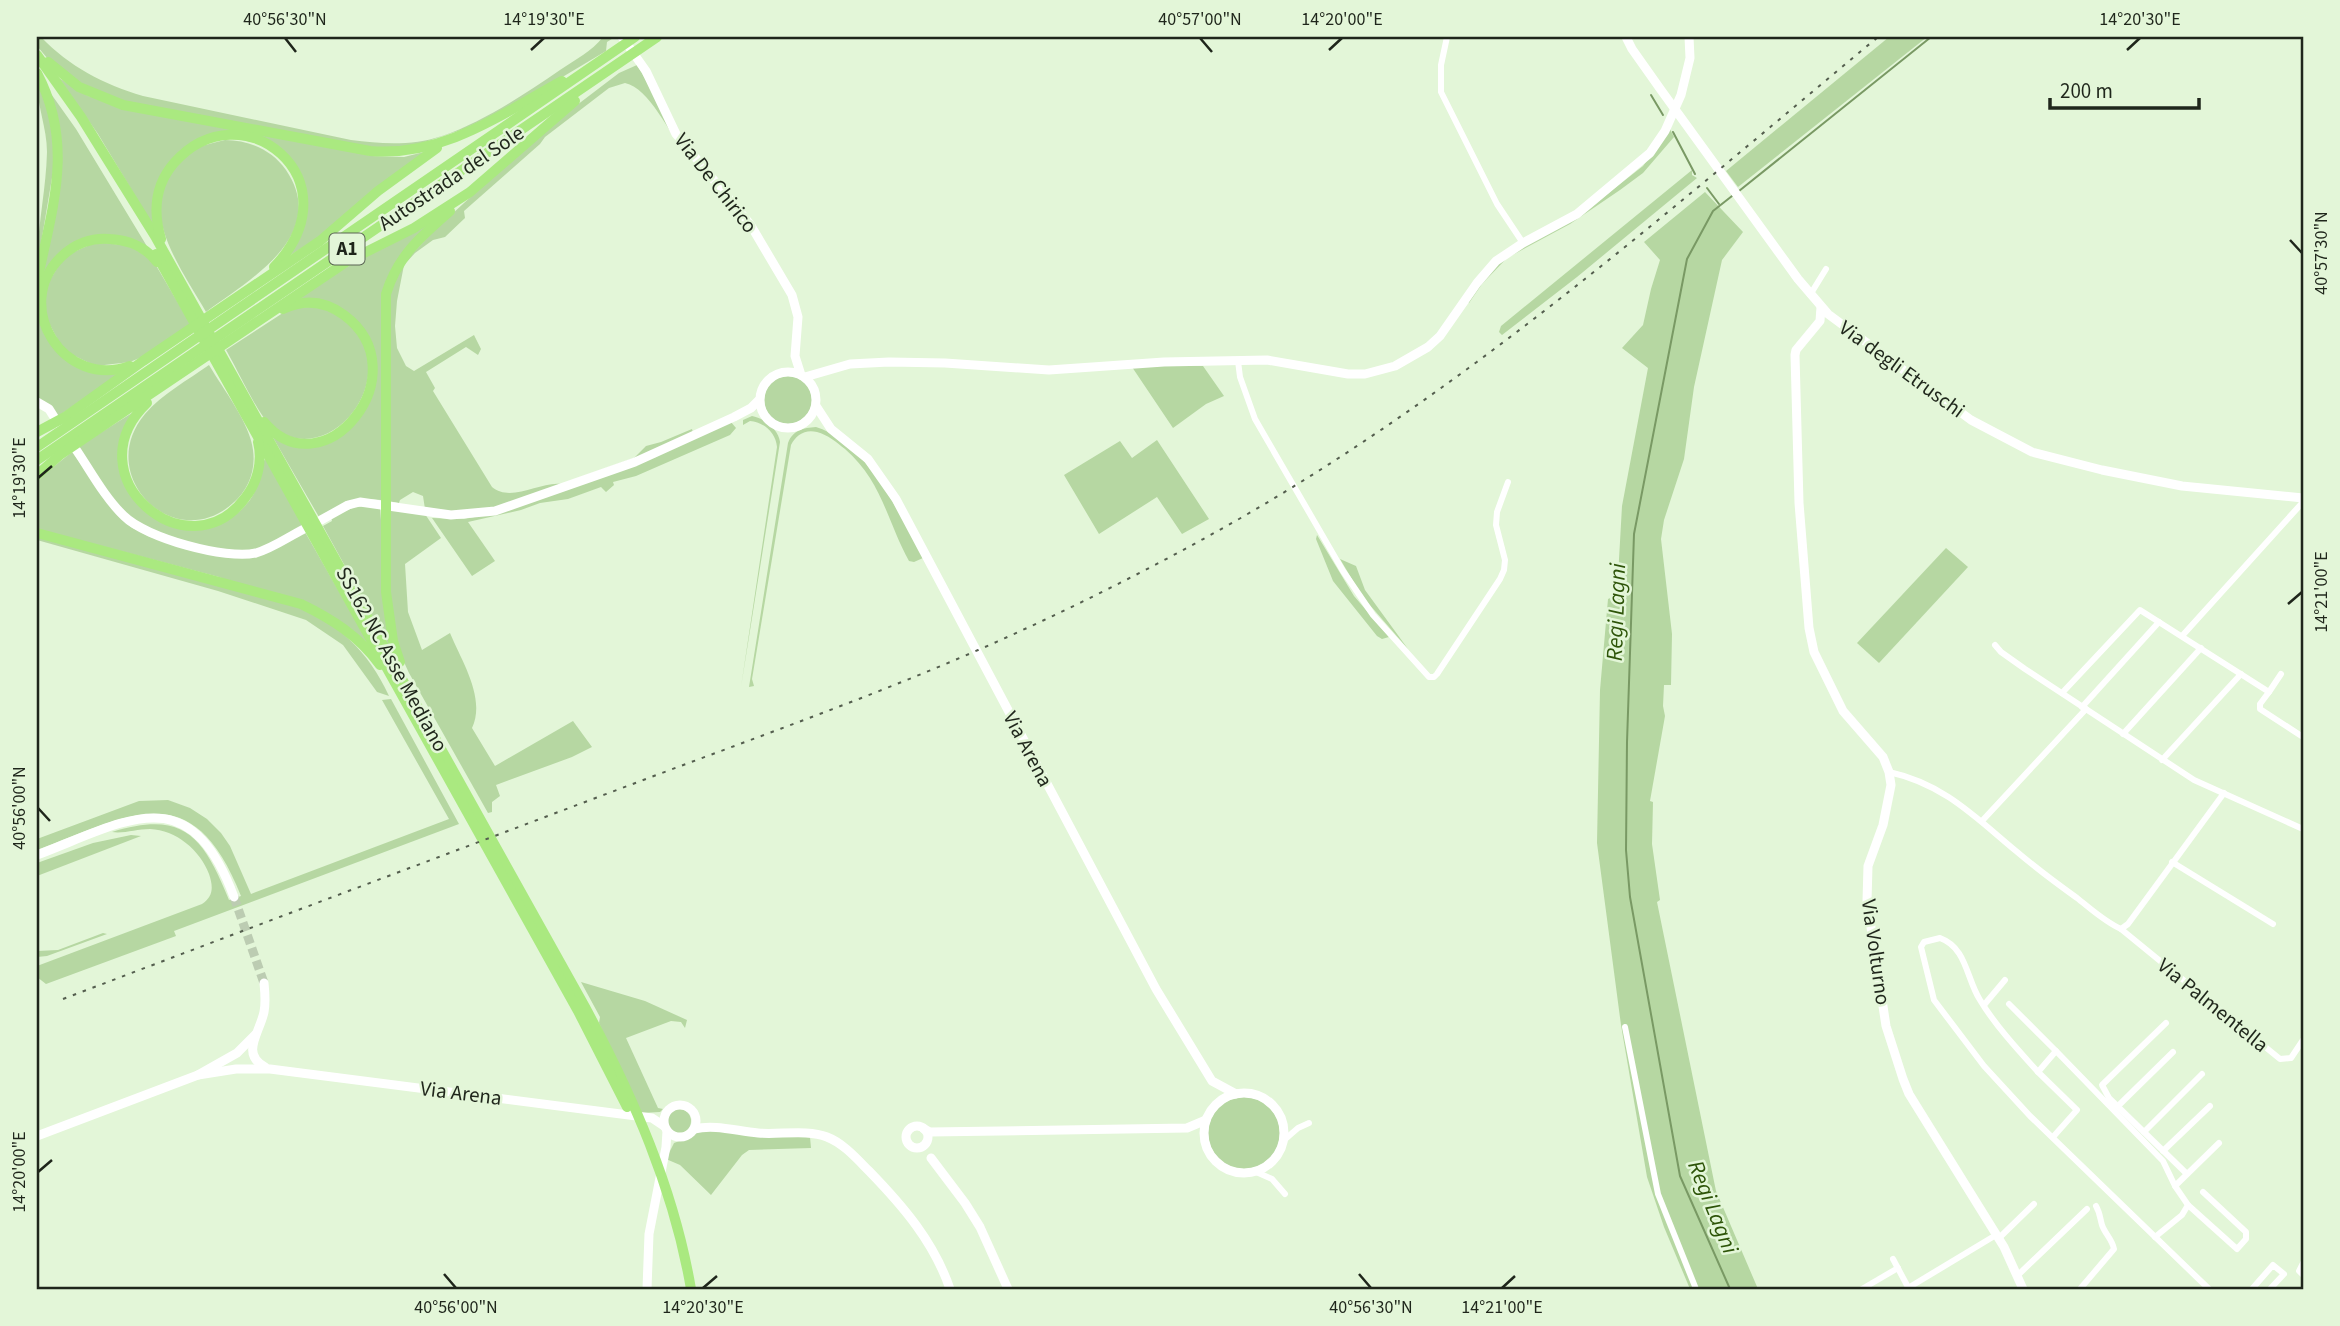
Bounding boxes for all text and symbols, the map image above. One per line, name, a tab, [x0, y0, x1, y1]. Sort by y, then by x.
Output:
text: 40°56'30"N	[243, 7, 327, 32]
text: 14°19'30"E	[503, 7, 585, 32]
text: 40°57'00"N	[1158, 7, 1242, 32]
text: 14°20'00"E	[1301, 7, 1383, 32]
text: 14°20'30"E	[2099, 7, 2181, 32]
scale bar	[2050, 66, 2198, 110]
text: 200 m	[2060, 76, 2113, 106]
street label: Autostrada del Sole	[372, 118, 530, 238]
street label: Via De Chirico	[667, 127, 765, 239]
text: 40°57'30"N	[2309, 211, 2334, 295]
road number: A1	[330, 233, 364, 264]
street label: Via degli Etruschi	[1833, 313, 1971, 425]
text: 14°19'30"E	[7, 437, 32, 519]
text: 14°21'00"E	[2309, 551, 2334, 633]
street label: SS162 NC Asse Mediano	[329, 561, 455, 757]
water label: Regi Lagni	[1598, 562, 1634, 662]
street label: Via Arena	[996, 706, 1060, 792]
text: 40°56'00"N	[7, 766, 32, 850]
street label: Via Volturno	[1854, 897, 1898, 1007]
street label: Via Palmentella	[2151, 951, 2275, 1059]
street label: Via Arena	[419, 1073, 503, 1113]
text: 14°20'00"E	[7, 1131, 32, 1213]
water label: Regi Lagni	[1679, 1155, 1747, 1259]
text: 40°56'00"N	[414, 1295, 498, 1320]
text: 14°20'30"E	[662, 1295, 744, 1320]
text: 40°56'30"N	[1329, 1295, 1413, 1320]
text: 14°21'00"E	[1461, 1295, 1543, 1320]

